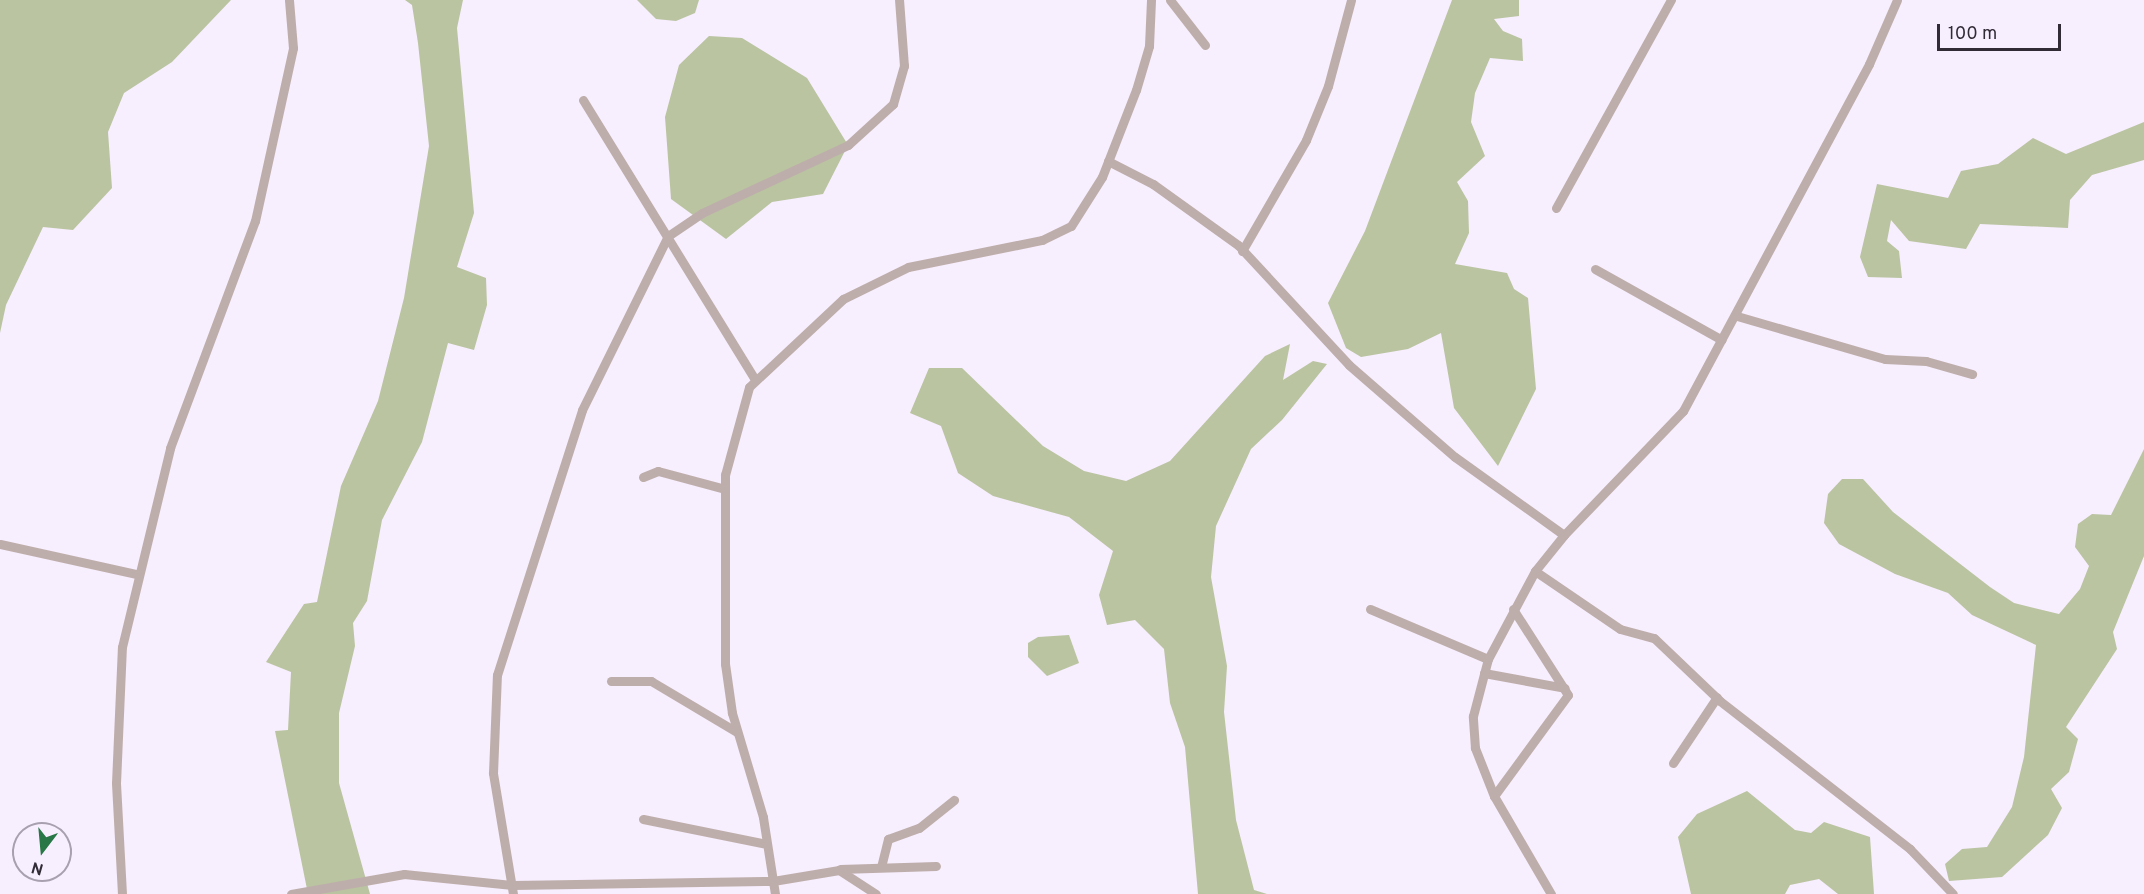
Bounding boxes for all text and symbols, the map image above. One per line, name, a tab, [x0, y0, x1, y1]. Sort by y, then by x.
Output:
scale bar	[1940, 12, 2064, 50]
text: 100 m	[1948, 23, 1997, 46]
north arrow	[12, 822, 72, 882]
text: N	[29, 856, 46, 879]

